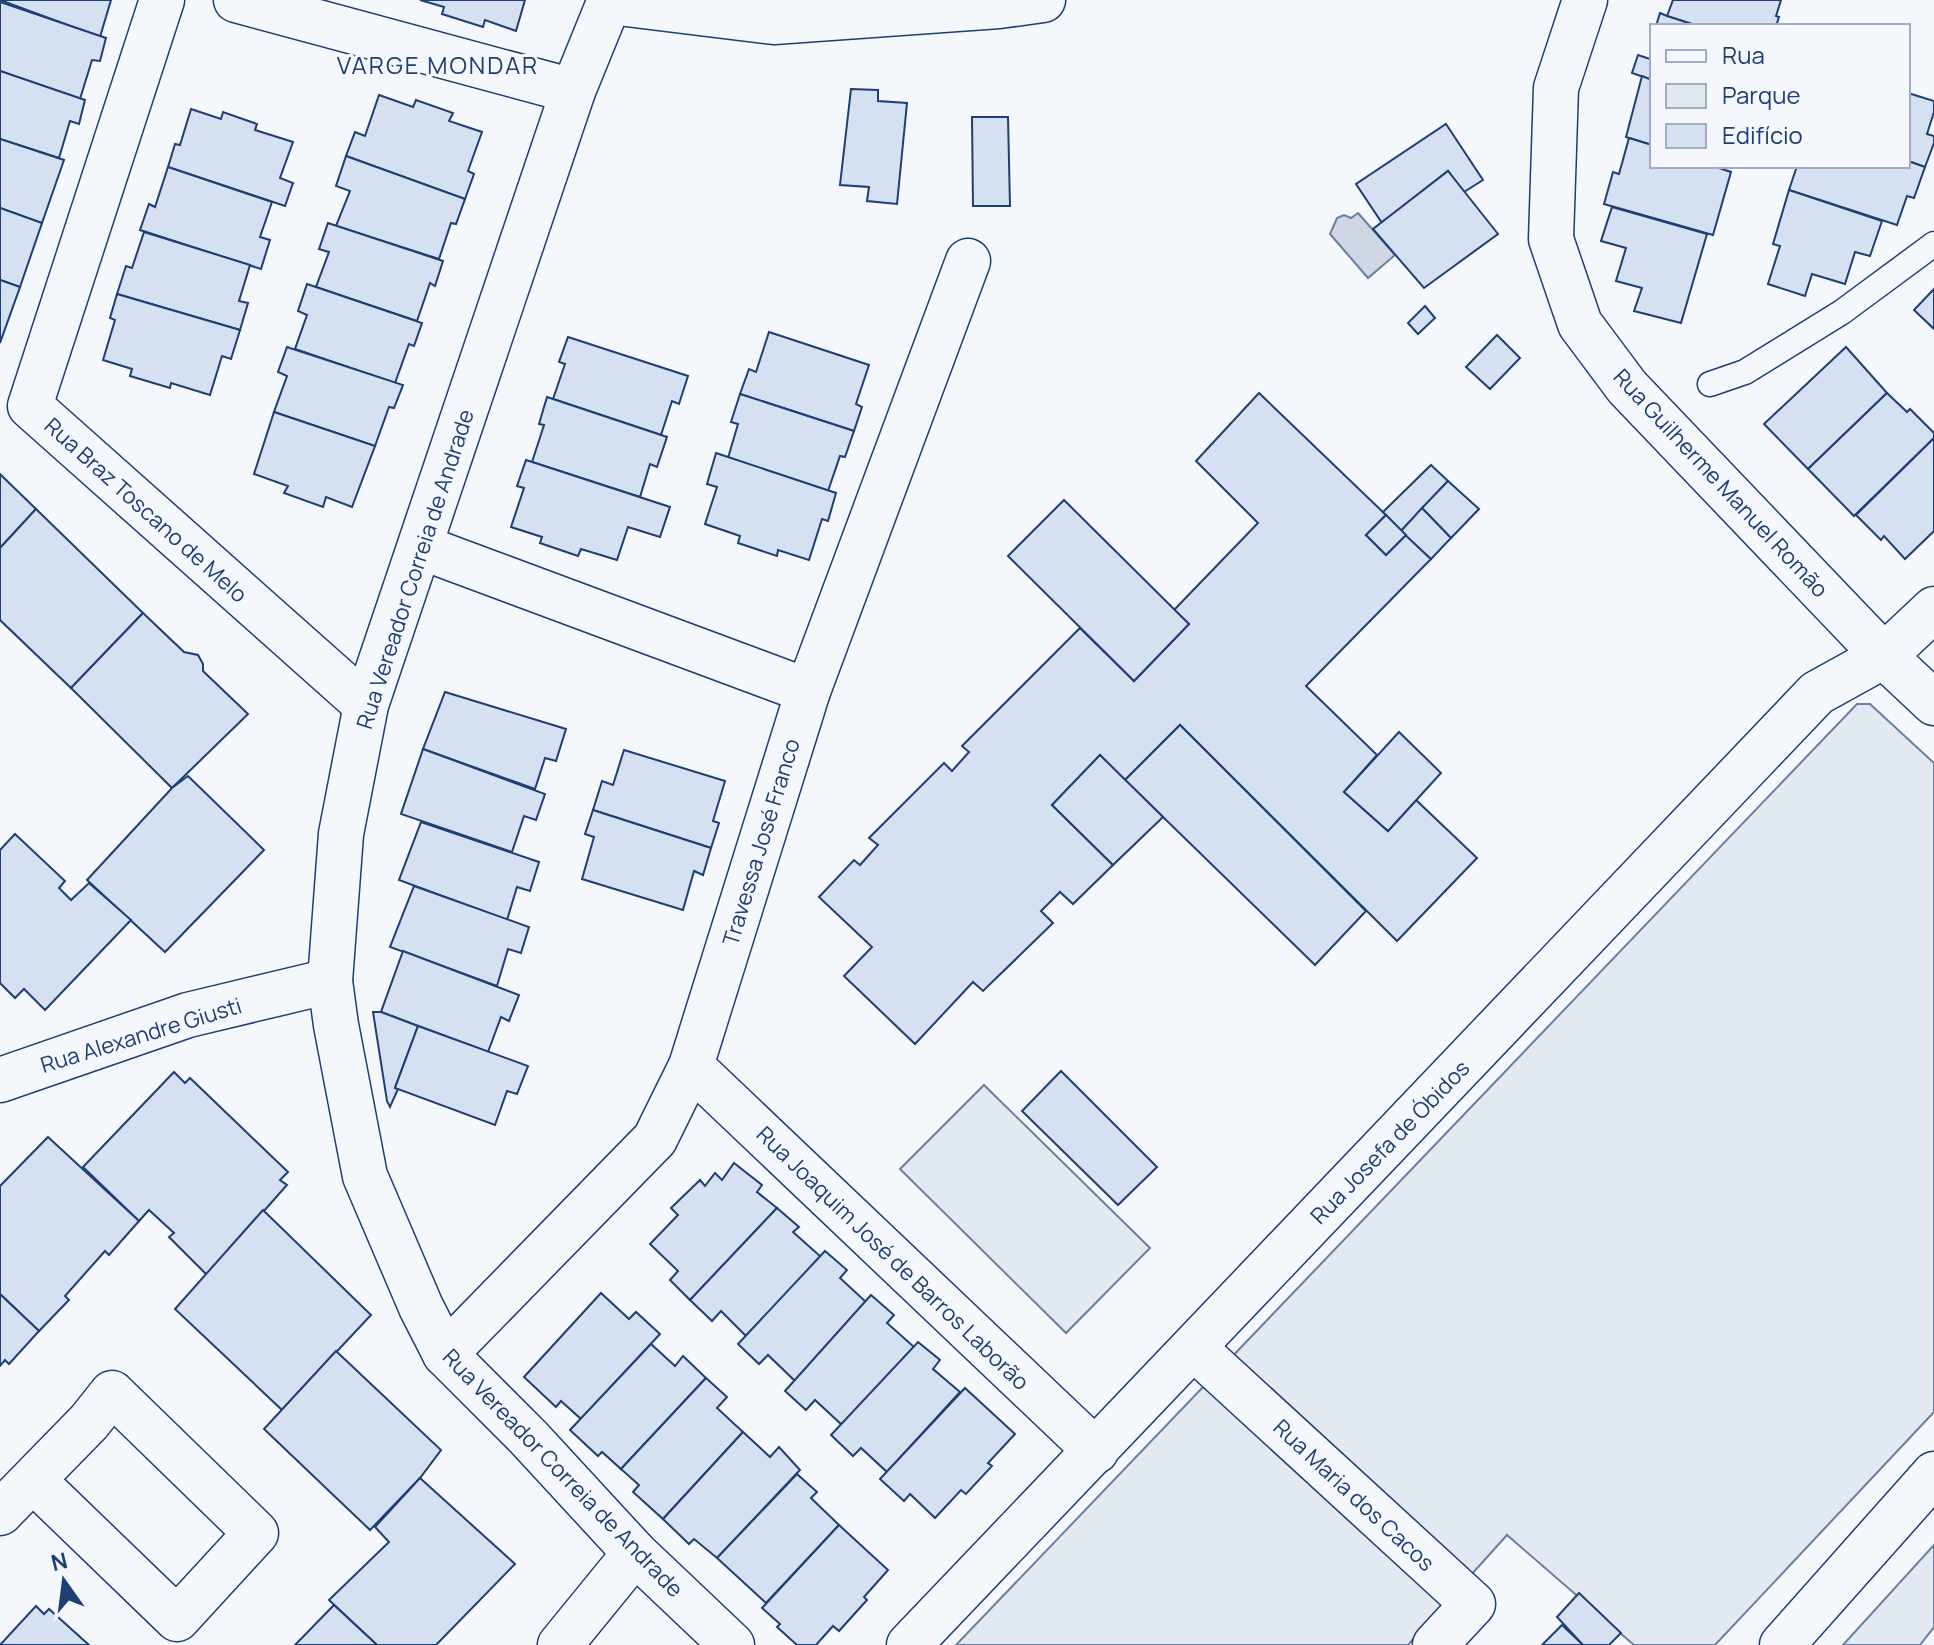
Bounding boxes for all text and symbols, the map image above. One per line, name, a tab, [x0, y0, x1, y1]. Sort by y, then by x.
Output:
legend	[1650, 24, 1910, 168]
text: Rua	[1722, 38, 1765, 71]
district label: VARGE MONDAR	[337, 48, 539, 81]
text: Parque	[1722, 78, 1800, 111]
text: Edifício	[1722, 118, 1803, 151]
street label: Rua Guilherme Manuel Romão	[1607, 362, 1835, 604]
street label: Rua Vereador Correia de Andrade	[349, 405, 481, 733]
street label: Rua Braz Toscano de Melo	[38, 411, 254, 609]
street label: Travessa José Franco	[715, 735, 807, 949]
street label: Rua Alexandre Giusti	[37, 990, 245, 1080]
street label: Rua Josefa de Óbidos	[1304, 1054, 1476, 1230]
street label: Rua Joaquim José de Barros Laborão	[750, 1119, 1036, 1397]
street label: Rua Vereador Correia de Andrade	[436, 1342, 690, 1604]
street label: Rua Maria dos Cacos	[1267, 1412, 1441, 1578]
north arrow	[24, 1541, 104, 1621]
text: N	[48, 1545, 70, 1578]

